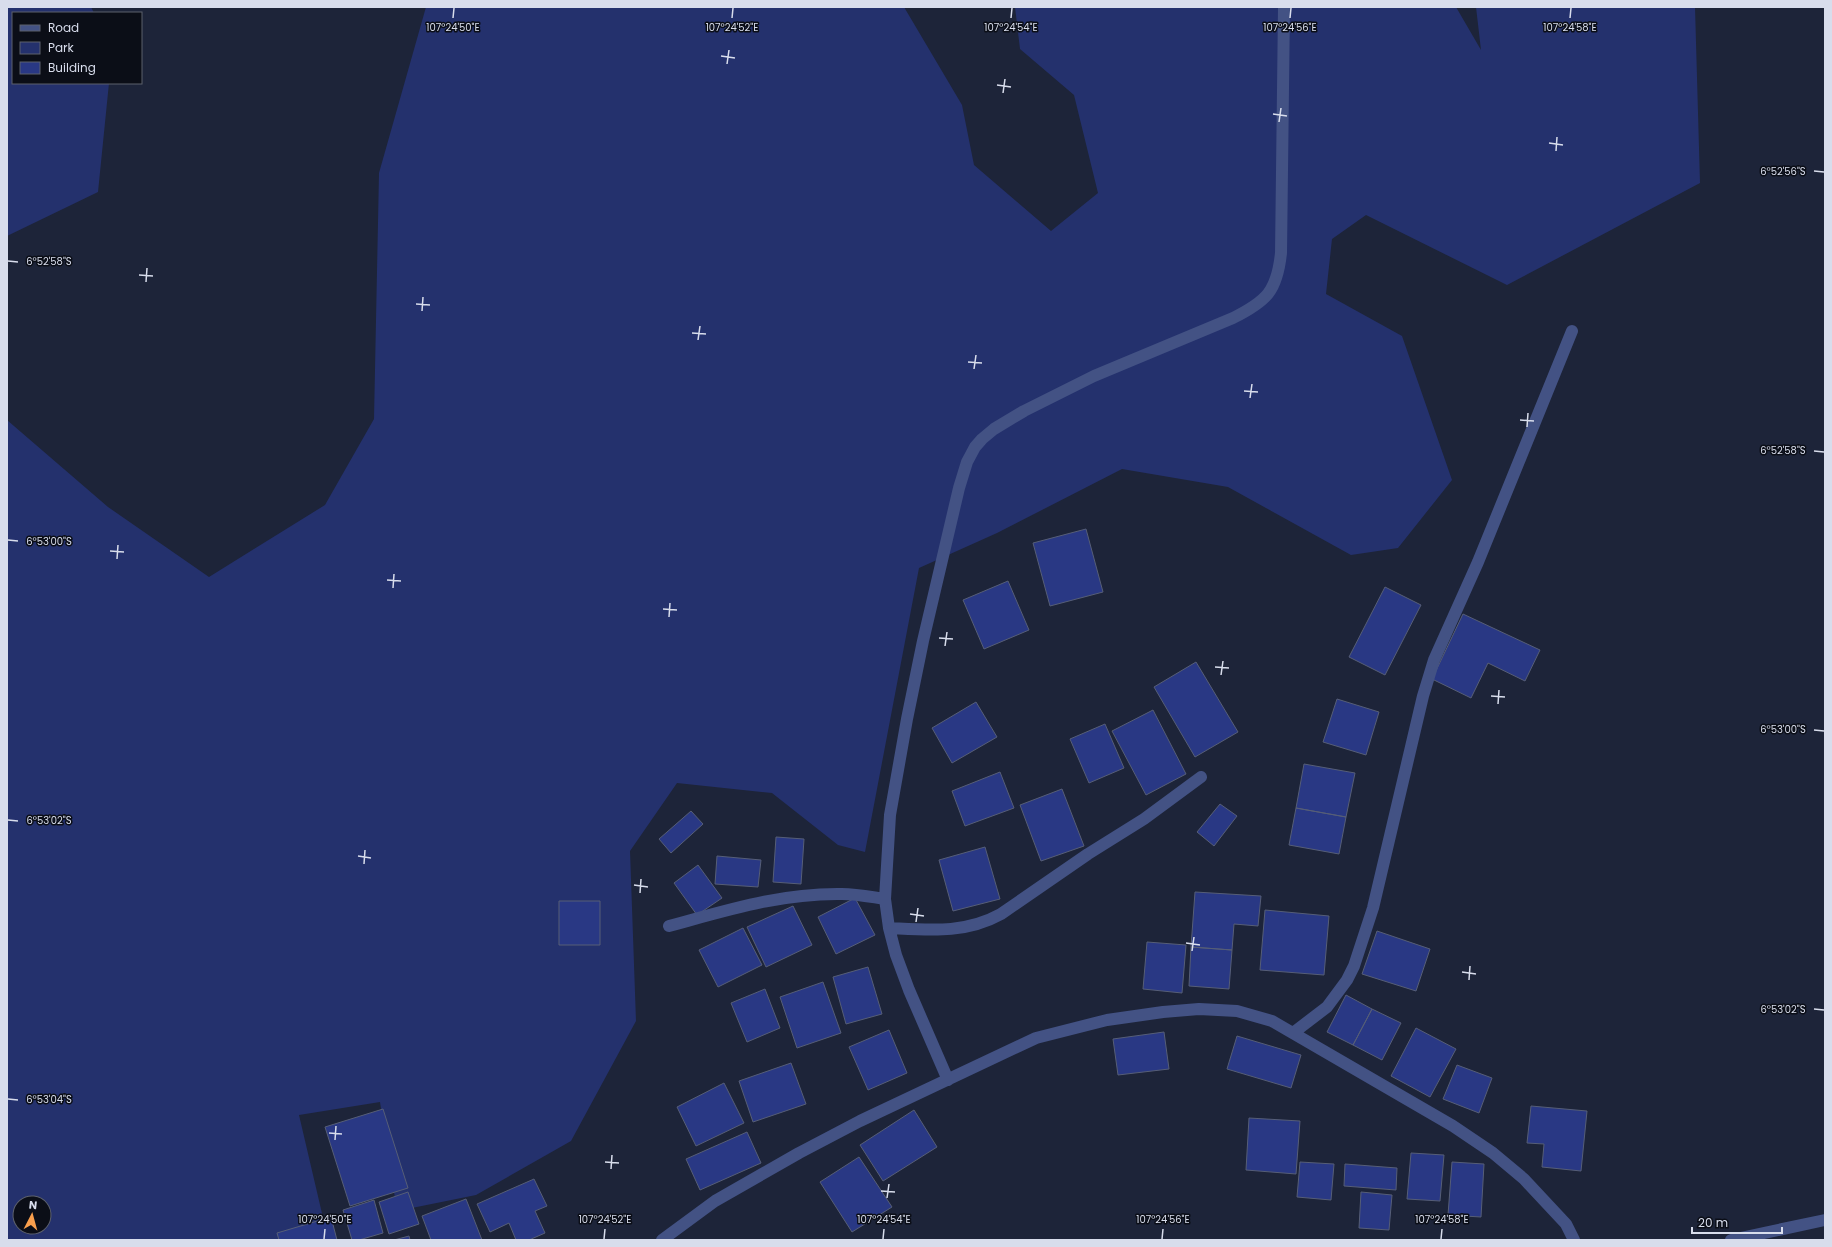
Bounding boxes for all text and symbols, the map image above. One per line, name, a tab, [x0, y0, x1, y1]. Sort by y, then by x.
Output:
legend	[12, 12, 142, 84]
text: Road	[48, 19, 79, 36]
text: 107°24'50"E	[426, 20, 480, 35]
text: 107°24'52"E	[706, 20, 758, 35]
text: 107°24'54"E	[984, 20, 1038, 35]
text: 107°24'56"E	[1263, 20, 1317, 35]
text: 107°24'58"E	[1543, 20, 1597, 35]
text: Park	[48, 39, 75, 56]
text: Building	[48, 59, 96, 76]
text: 6°52'56"S	[1760, 164, 1806, 179]
text: 6°52'58"S	[26, 254, 72, 269]
text: 6°52'58"S	[1760, 443, 1806, 458]
text: 6°53'00"S	[26, 534, 72, 549]
text: 6°53'00"S	[1760, 722, 1806, 737]
text: 6°53'02"S	[26, 813, 72, 828]
text: 6°53'02"S	[1760, 1002, 1806, 1017]
text: 6°53'04"S	[26, 1092, 72, 1107]
north arrow	[12, 1195, 52, 1235]
text: N	[28, 1197, 38, 1213]
scale bar	[1692, 1209, 1782, 1235]
text: 107°24'50"E	[298, 1212, 352, 1227]
text: 107°24'52"E	[579, 1212, 631, 1227]
text: 107°24'54"E	[857, 1212, 911, 1227]
text: 107°24'56"E	[1136, 1212, 1190, 1227]
text: 107°24'58"E	[1415, 1212, 1469, 1227]
text: 20 m	[1698, 1214, 1728, 1231]

